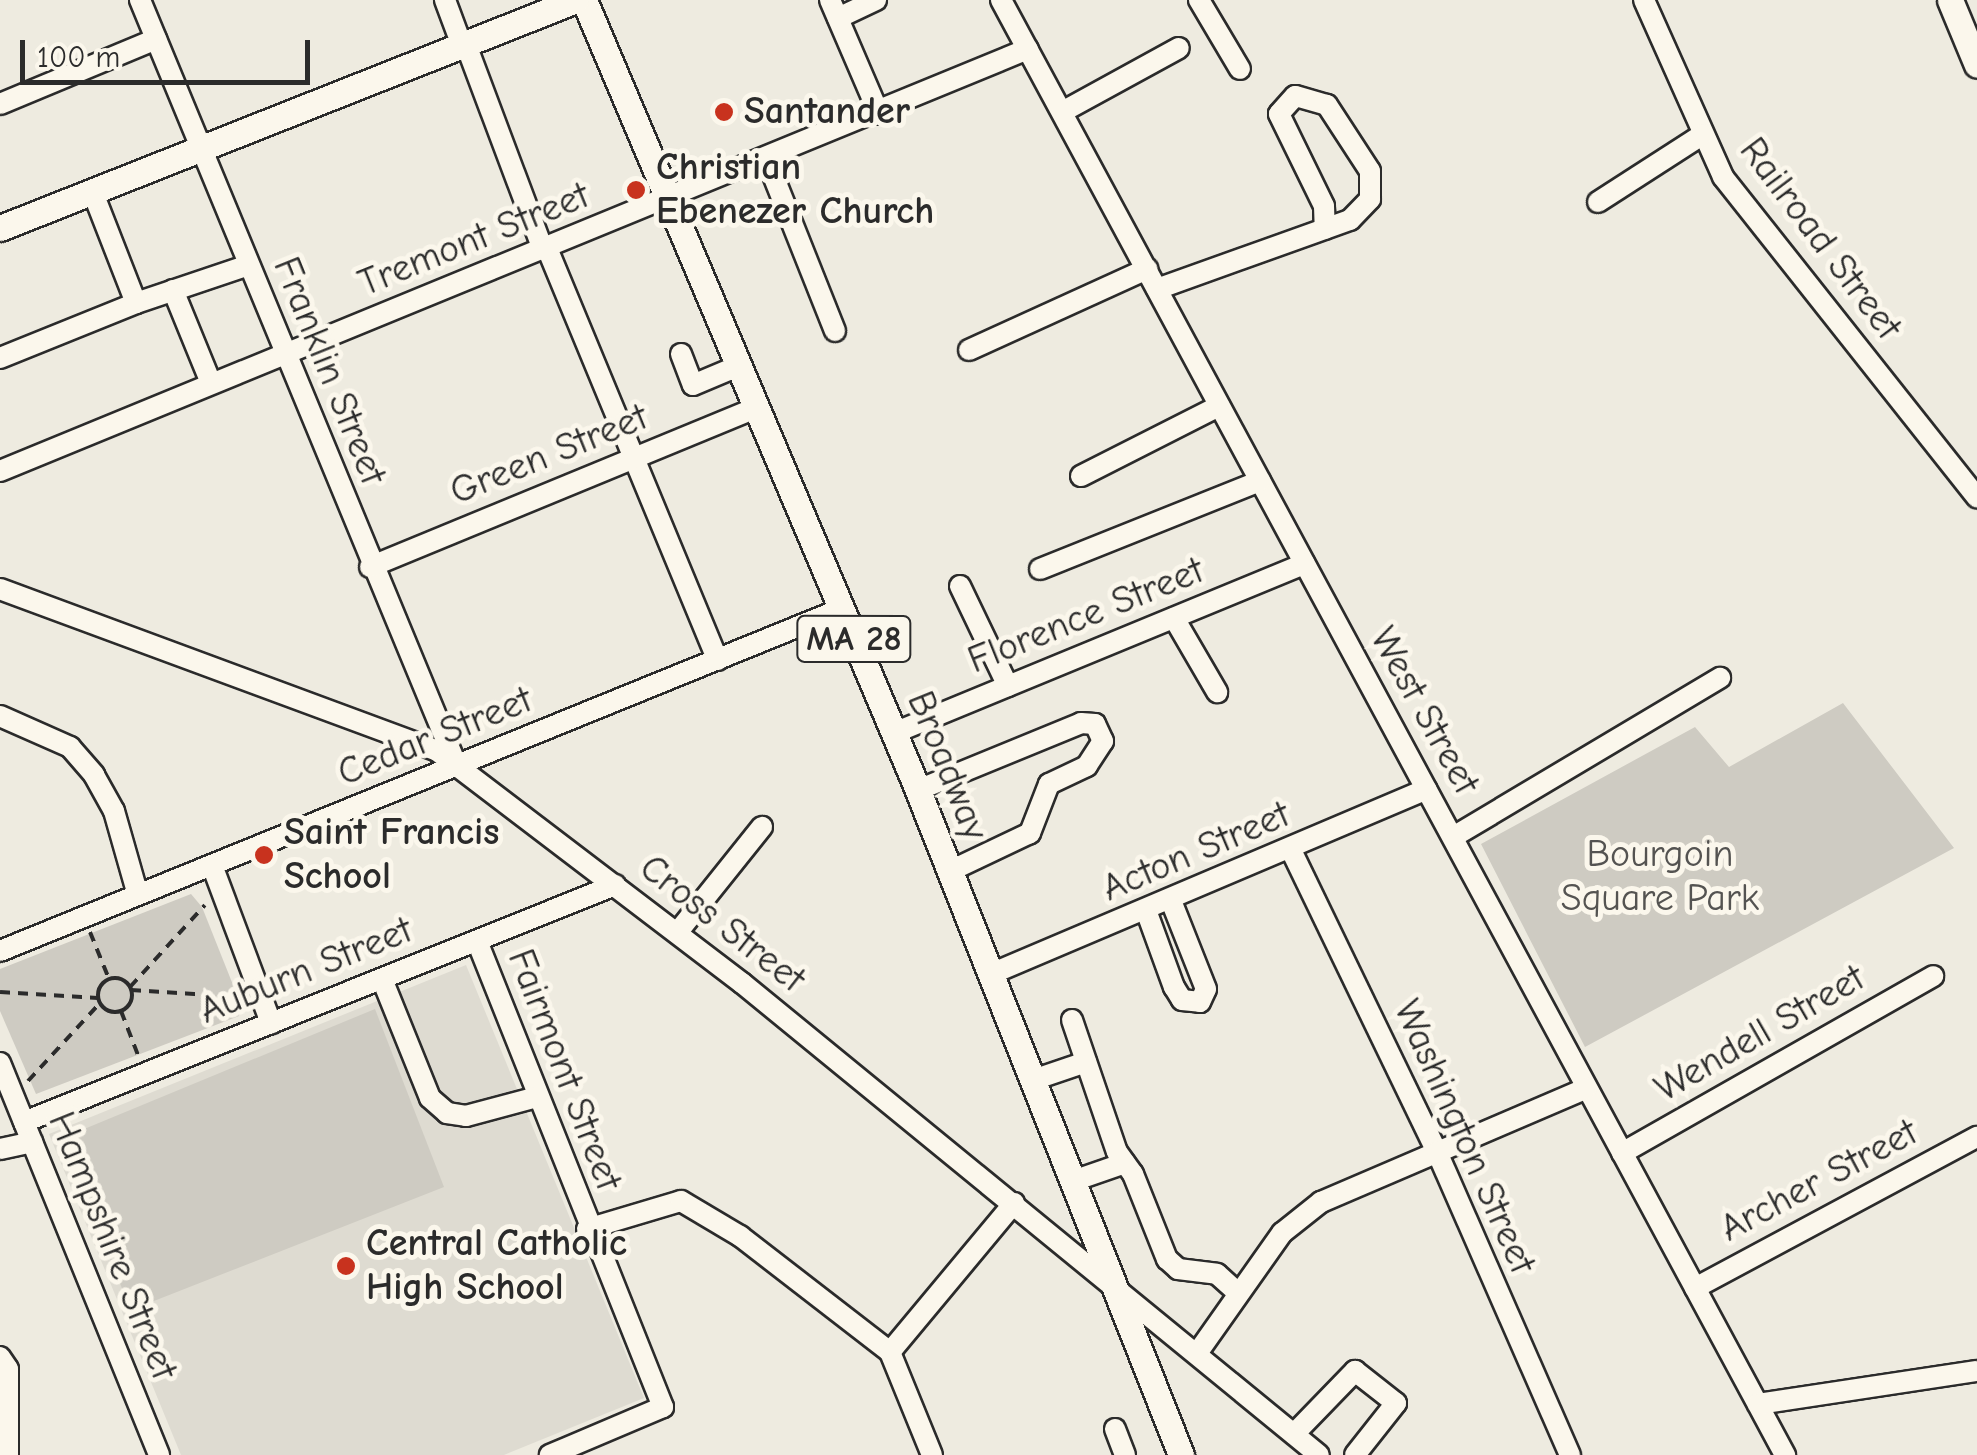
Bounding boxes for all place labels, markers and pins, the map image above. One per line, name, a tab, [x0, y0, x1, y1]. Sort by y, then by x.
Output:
place label: Santander	[744, 89, 910, 135]
marker: Santander	[713, 101, 735, 123]
place label: Christian Ebenezer Church	[656, 145, 934, 234]
marker: Christian Ebenezer Church	[625, 179, 647, 201]
place label: Saint Francis School	[284, 810, 499, 899]
marker: Saint Francis School	[253, 844, 275, 866]
place label: Central Catholic High School	[366, 1221, 627, 1310]
marker: Central Catholic High School	[335, 1255, 357, 1277]

